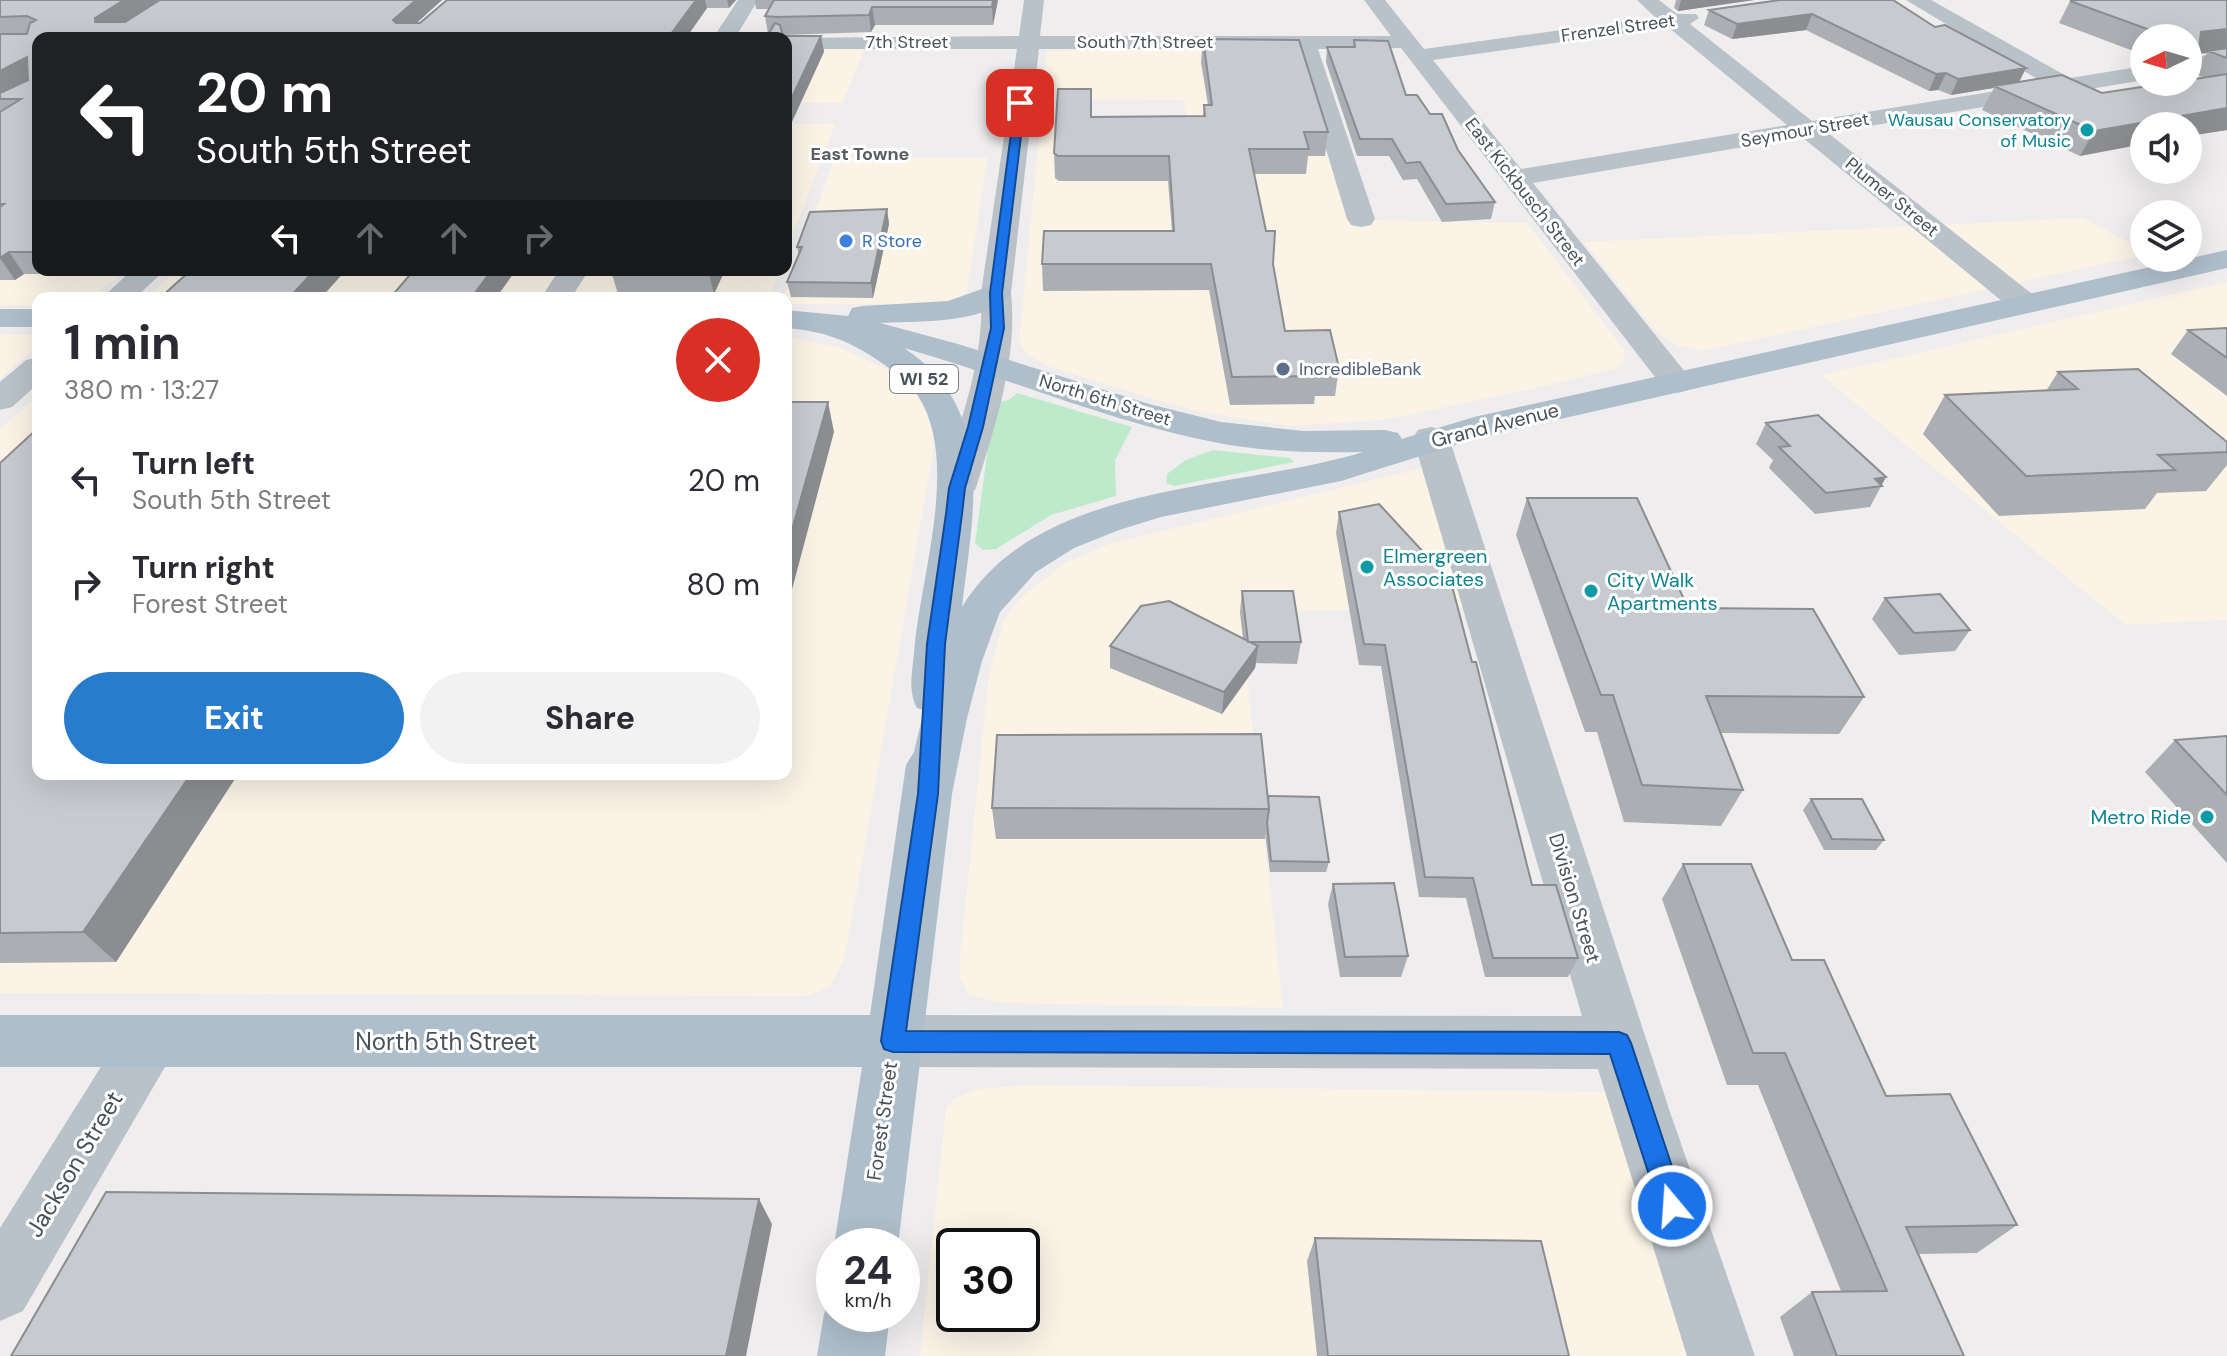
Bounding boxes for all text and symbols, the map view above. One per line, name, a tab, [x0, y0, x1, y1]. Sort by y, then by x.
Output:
street label: Frenzel Street	[1559, 8, 1677, 48]
north arrow	[2130, 24, 2202, 96]
map controls	[2130, 24, 2202, 272]
street label: 7th Street	[866, 30, 948, 54]
street label: South 7th Street	[1077, 30, 1213, 54]
text: 20 m	[196, 56, 333, 129]
icon: left	[64, 64, 168, 168]
pin	[986, 69, 1054, 137]
icon: arrive	[998, 81, 1042, 125]
street label: Seymour Street	[1739, 107, 1871, 153]
place label: Wausau Conservatory of Music	[1888, 108, 2071, 153]
button: sound	[2130, 112, 2202, 184]
street label: East Kickbusch Street	[1460, 113, 1590, 271]
marker: Wausau Conservatory of Music	[2078, 121, 2096, 139]
text: South 5th Street	[196, 127, 472, 174]
district label: East Towne	[811, 142, 910, 166]
street label: Plumer Street	[1840, 152, 1944, 242]
button: layers	[2130, 200, 2202, 272]
icon: left	[264, 216, 308, 260]
icon: ahead	[348, 216, 392, 260]
icon: ahead	[432, 216, 476, 260]
icon: right	[516, 216, 560, 260]
place label: R Store	[862, 229, 922, 253]
marker: R Store	[837, 232, 855, 250]
text: 1 min	[64, 311, 181, 374]
button: close	[676, 318, 760, 402]
place label: IncredibleBank	[1299, 357, 1422, 381]
marker: IncredibleBank	[1274, 360, 1292, 378]
road number: WI 52	[890, 365, 958, 393]
street label: North 6th Street	[1036, 369, 1174, 431]
text: 380 m · 13:27	[64, 373, 219, 407]
street label: Grand Avenue	[1428, 397, 1562, 453]
text: Turn left	[132, 444, 255, 483]
icon: left	[64, 458, 108, 502]
text: 20 m	[688, 461, 760, 500]
text: South 5th Street	[132, 483, 331, 517]
place label: Elmergreen Associates	[1383, 543, 1487, 592]
text: Turn right	[132, 548, 275, 587]
marker: Elmergreen Associates	[1358, 558, 1376, 576]
icon: right	[64, 562, 108, 606]
text: 80 m	[687, 565, 760, 604]
place label: City Walk Apartments	[1607, 567, 1717, 616]
marker: City Walk Apartments	[1582, 582, 1600, 600]
text: Forest Street	[132, 587, 288, 621]
button: Exit	[64, 672, 404, 764]
button: Share	[420, 672, 760, 764]
place label: Metro Ride	[2091, 804, 2191, 830]
marker: Metro Ride	[2198, 808, 2216, 826]
street label: Division Street	[1543, 830, 1607, 966]
street label: North 5th Street	[355, 1026, 537, 1057]
street label: Forest Street	[861, 1060, 903, 1182]
street label: Jackson Street	[18, 1085, 130, 1243]
position arrow	[1630, 1164, 1714, 1248]
speed limit sign: 30	[936, 1228, 1040, 1332]
text: 24	[844, 1244, 892, 1296]
text: km/h	[844, 1287, 892, 1313]

